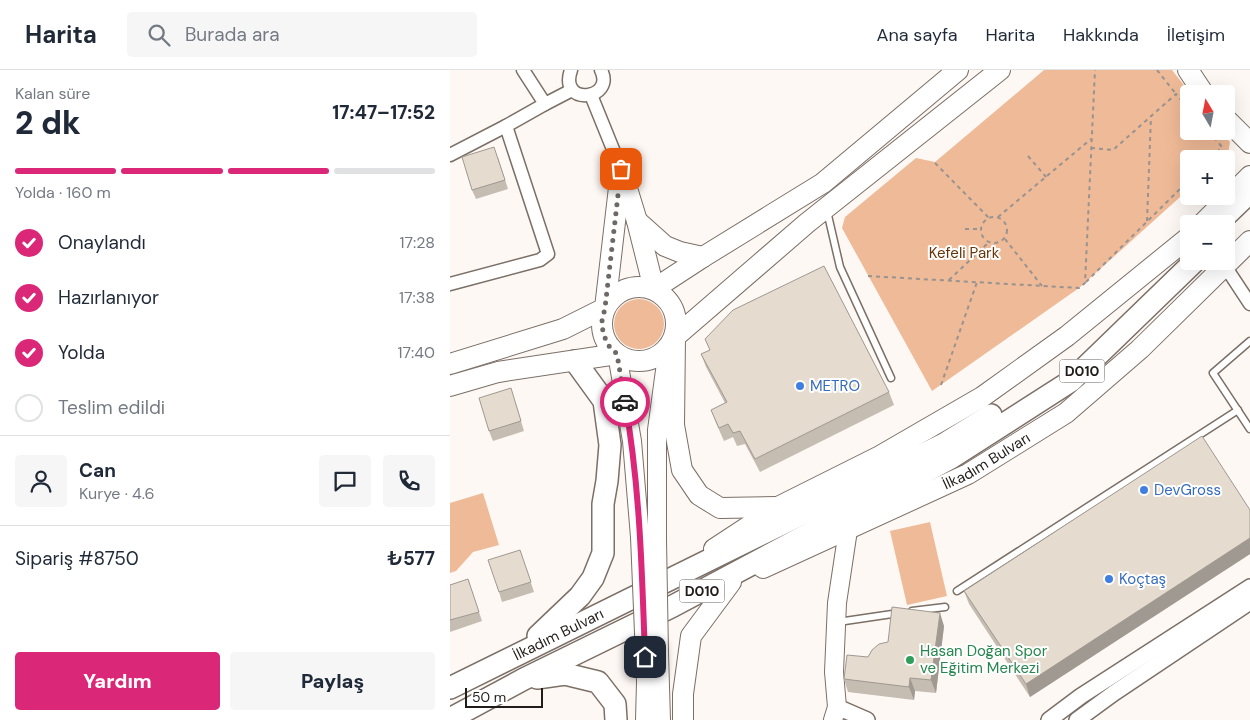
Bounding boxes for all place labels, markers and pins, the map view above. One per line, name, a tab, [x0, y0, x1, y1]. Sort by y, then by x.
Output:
pin	[600, 148, 642, 190]
place label: METRO	[810, 376, 860, 396]
marker: METRO	[794, 380, 806, 392]
place label: DevGross	[1154, 480, 1221, 500]
marker: DevGross	[1138, 484, 1150, 496]
place label: Koçtaş	[1119, 569, 1166, 589]
marker: Koçtaş	[1103, 573, 1115, 585]
pin	[624, 636, 666, 678]
place label: Hasan Doğan Spor ve Eğitim Merkezi	[920, 641, 1048, 678]
marker: Hasan Doğan Spor ve Eğitim Merkezi	[904, 654, 916, 666]

